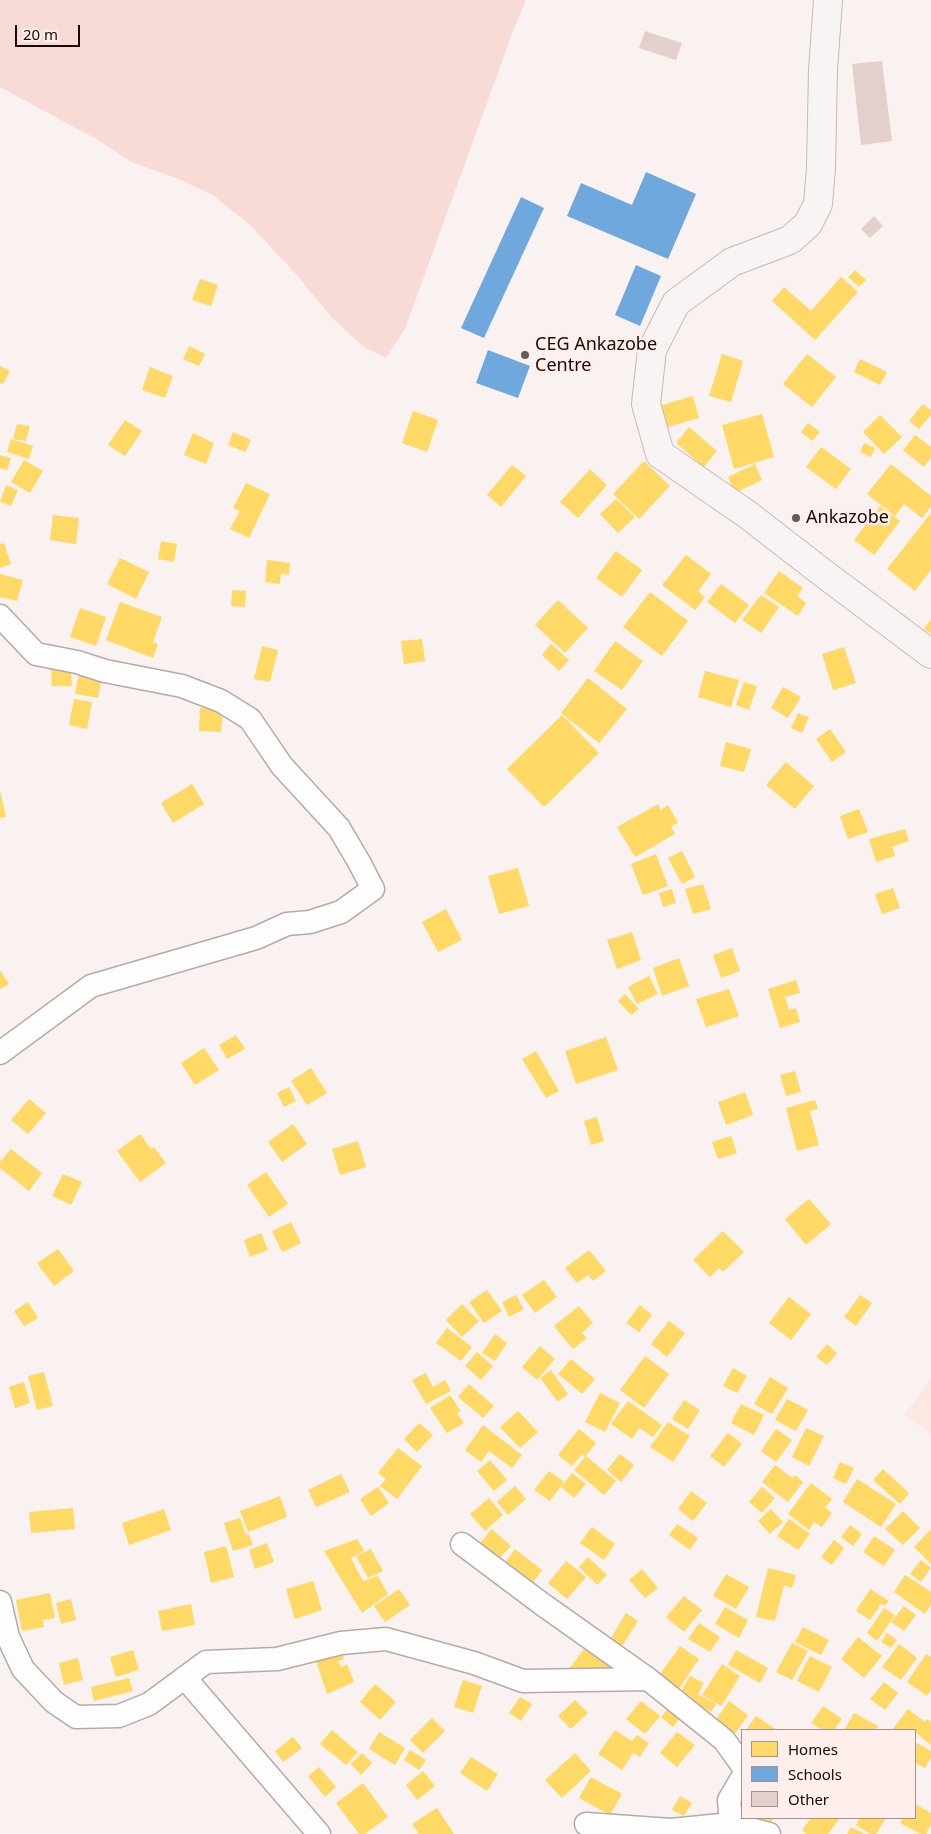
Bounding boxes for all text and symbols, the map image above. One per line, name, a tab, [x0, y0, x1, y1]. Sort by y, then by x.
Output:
scale bar	[18, 15, 82, 47]
text: 20 m	[23, 24, 58, 44]
place label: CEG Ankazobe Centre	[535, 334, 657, 376]
marker: CEG Ankazobe Centre	[519, 349, 531, 361]
place label: Ankazobe	[806, 507, 889, 529]
marker: Ankazobe	[790, 512, 802, 524]
legend	[741, 1729, 916, 1819]
text: Homes	[788, 1739, 838, 1759]
text: Schools	[788, 1764, 842, 1784]
text: Other	[788, 1789, 829, 1809]

